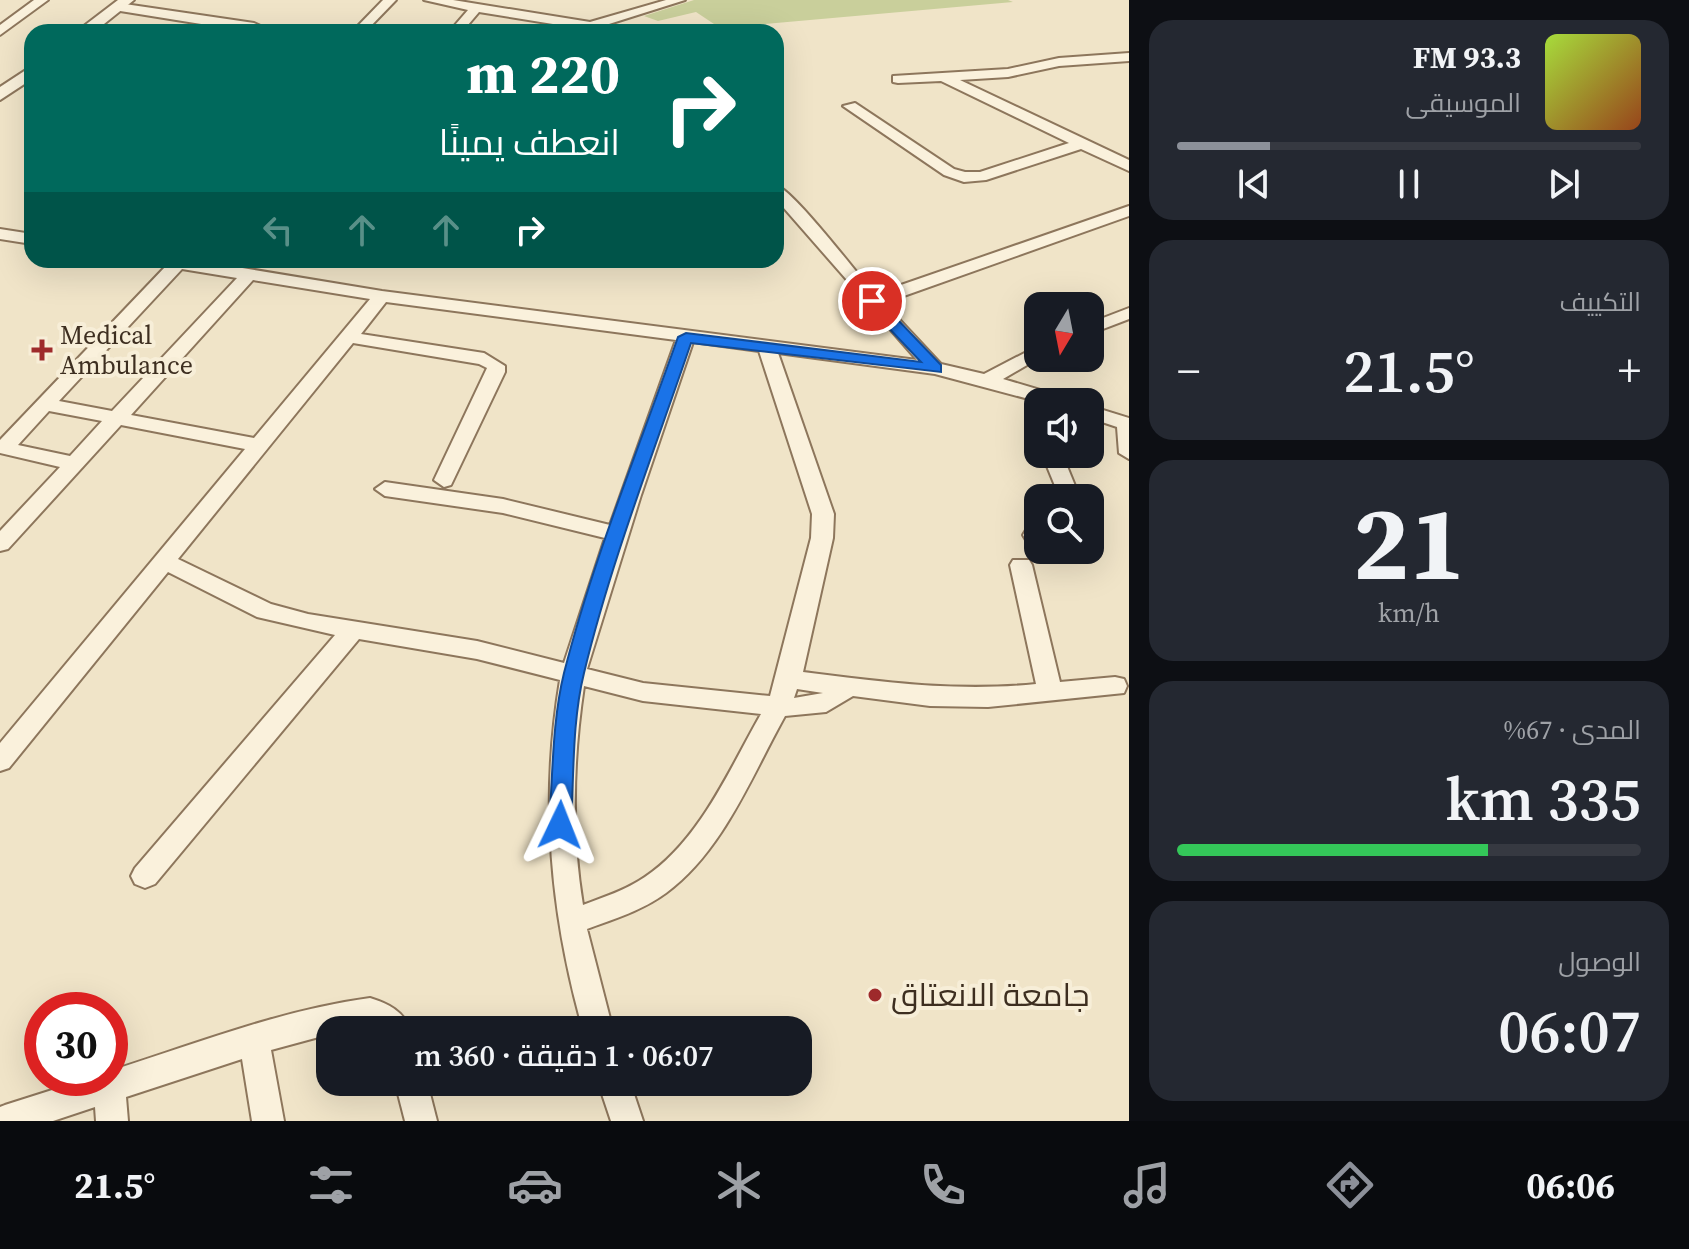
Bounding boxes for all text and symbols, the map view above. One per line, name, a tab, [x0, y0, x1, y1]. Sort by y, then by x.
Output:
text: 220 m	[466, 35, 620, 112]
text: 93.3 FM	[1413, 37, 1521, 78]
icon: right	[648, 56, 752, 160]
text: الموسيقى	[1406, 85, 1521, 121]
text: انعطف يمينًا	[439, 118, 620, 167]
icon: previous	[1232, 162, 1276, 206]
icon: pause	[1387, 162, 1431, 206]
icon: next	[1542, 162, 1586, 206]
icon: left	[256, 208, 300, 252]
icon: ahead	[340, 208, 384, 252]
icon: ahead	[424, 208, 468, 252]
icon: right	[508, 208, 552, 252]
pin	[838, 267, 906, 335]
icon: arrive	[850, 279, 894, 323]
text: التكييف	[1559, 284, 1641, 320]
north arrow	[1024, 292, 1104, 372]
map controls	[1024, 292, 1104, 564]
place label: Medical Ambulance	[60, 317, 193, 383]
text: 21.5°	[1343, 330, 1475, 412]
marker: Medical Ambulance	[31, 339, 53, 361]
text: −	[1177, 340, 1200, 401]
text: +	[1618, 340, 1641, 401]
button: sound	[1024, 388, 1104, 468]
text: 21	[1353, 471, 1465, 614]
button: search	[1024, 484, 1104, 564]
text: km/h	[1378, 595, 1440, 631]
text: المدى · 67%	[1503, 712, 1641, 748]
text: 335 km	[1445, 758, 1641, 840]
position arrow	[518, 783, 602, 867]
text: الوصول	[1558, 944, 1641, 980]
place label: جامعة الانعتاق	[891, 973, 1090, 1017]
marker: جامعة الانعتاق	[866, 986, 884, 1004]
text: 06:07	[1498, 990, 1641, 1072]
speed limit sign: 30	[24, 992, 128, 1096]
text: 06:07 · 1 دقيقة · 360 m	[414, 1035, 714, 1076]
icon: filters	[303, 1157, 359, 1213]
icon: car	[507, 1157, 563, 1213]
icon: climate	[711, 1157, 767, 1213]
icon: phone	[915, 1157, 971, 1213]
icon: music	[1119, 1157, 1175, 1213]
icon: directions	[1322, 1157, 1378, 1213]
text: 21.5°	[74, 1161, 155, 1210]
text: 06:06	[1526, 1161, 1615, 1210]

